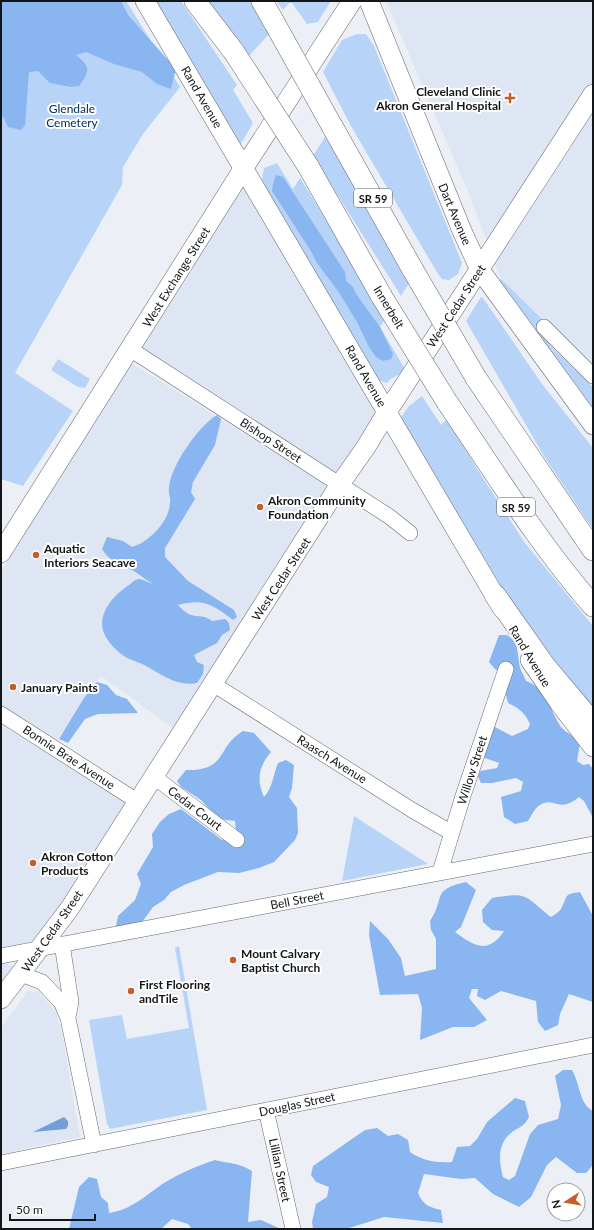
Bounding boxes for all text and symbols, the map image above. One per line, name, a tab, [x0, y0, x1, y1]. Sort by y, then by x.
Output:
street label: Rand Avenue	[178, 63, 226, 131]
place label: Cleveland Clinic Akron General Hospital	[375, 84, 501, 113]
marker: Cleveland Clinic Akron General Hospital	[504, 92, 516, 104]
park label: Glendale Cemetery	[46, 101, 99, 130]
street label: Dart Avenue	[435, 181, 475, 247]
road number: SR 59	[354, 189, 392, 207]
street label: West Exchange Street	[139, 223, 213, 330]
street label: West Cedar Street	[423, 261, 489, 350]
street label: Innerbelt	[370, 283, 408, 332]
street label: Rand Avenue	[342, 342, 390, 410]
street label: Bishop Street	[237, 414, 305, 466]
place label: Akron Community Foundation	[267, 493, 366, 522]
road number: SR 59	[497, 498, 535, 516]
marker: Akron Community Foundation	[255, 502, 265, 512]
street label: West Cedar Street	[248, 534, 314, 623]
place label: Aquatic Interiors Seacave	[43, 541, 136, 570]
marker: Aquatic Interiors Seacave	[31, 550, 41, 560]
street label: Rand Avenue	[506, 622, 554, 690]
place label: January Paints	[21, 680, 98, 695]
marker: January Paints	[8, 682, 18, 692]
street label: Bonnie Brae Avenue	[20, 722, 118, 792]
street label: Raasch Avenue	[294, 732, 370, 786]
street label: Willow Street	[454, 733, 490, 806]
street label: Cedar Court	[165, 783, 226, 834]
place label: Akron Cotton Products	[40, 849, 113, 878]
marker: Akron Cotton Products	[28, 858, 38, 868]
street label: West Cedar Street	[18, 887, 86, 975]
street label: Bell Street	[269, 887, 326, 913]
place label: Mount Calvary Baptist Church	[241, 946, 321, 975]
marker: Mount Calvary Baptist Church	[228, 955, 238, 965]
place label: First Flooring andTile	[139, 977, 211, 1006]
marker: First Flooring andTile	[126, 986, 136, 996]
street label: Douglas Street	[258, 1088, 337, 1119]
street label: Lillian Street	[266, 1137, 294, 1204]
north arrow	[546, 1182, 586, 1222]
scale bar	[10, 1196, 95, 1222]
text: N	[548, 1199, 563, 1210]
text: 50 m	[16, 1202, 43, 1217]

